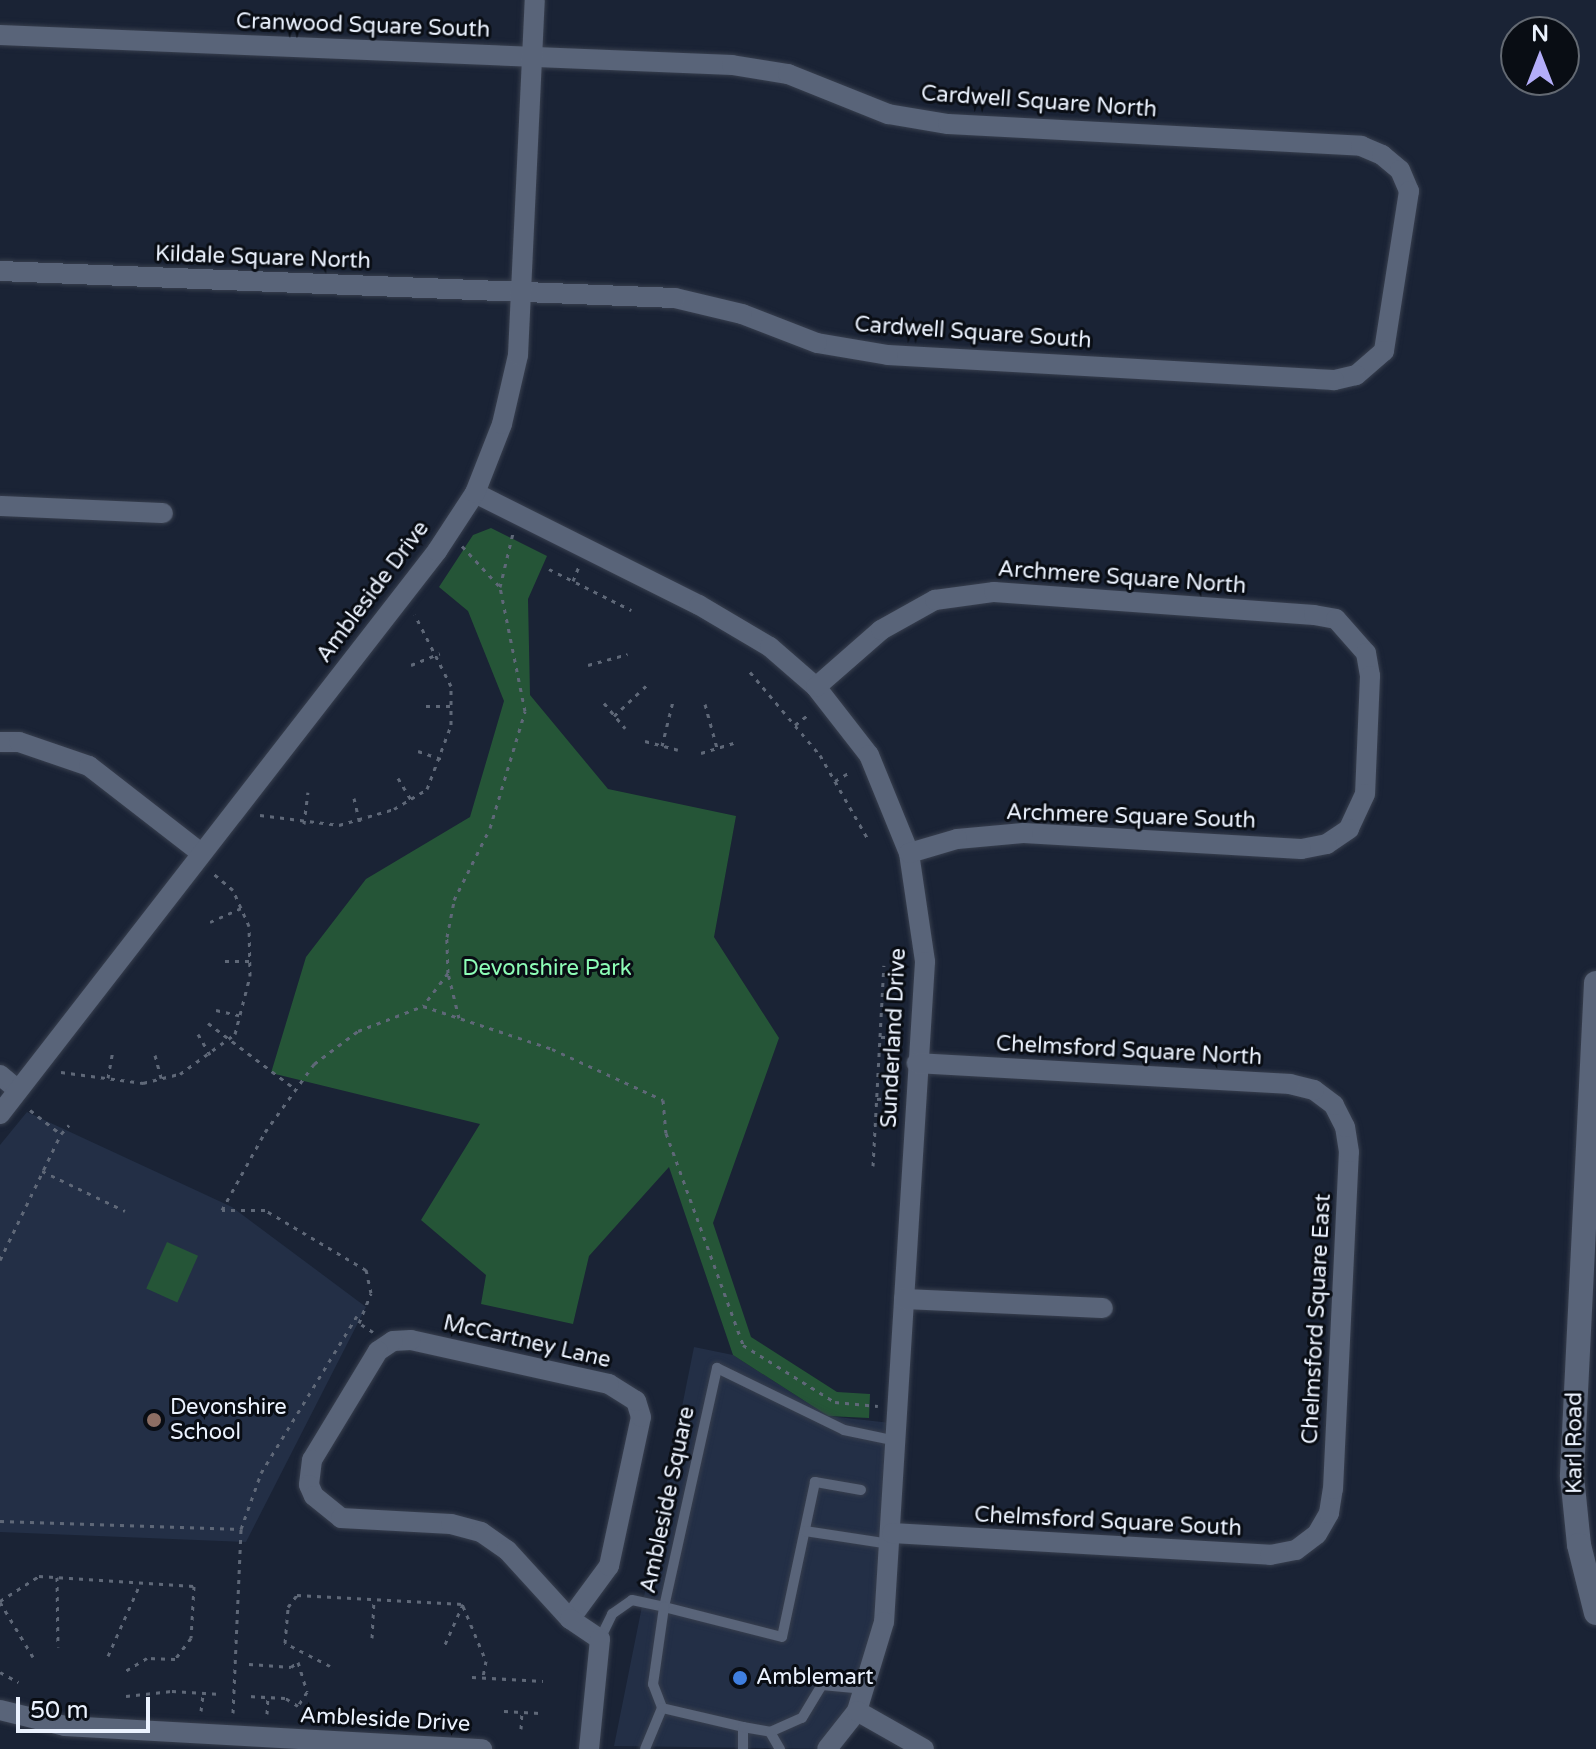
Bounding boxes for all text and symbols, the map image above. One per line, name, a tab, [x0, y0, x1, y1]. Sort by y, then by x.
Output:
street label: Cranwood Square South	[235, 8, 491, 44]
north arrow	[1500, 16, 1580, 96]
text: N	[1531, 21, 1549, 47]
street label: Cardwell Square North	[920, 81, 1158, 123]
street label: Kildale Square North	[155, 241, 371, 275]
street label: Cardwell Square South	[854, 312, 1092, 354]
street label: Ambleside Drive	[311, 516, 435, 668]
street label: Archmere Square North	[997, 556, 1247, 600]
street label: Archmere Square South	[1006, 799, 1256, 835]
street label: Sunderland Drive	[876, 947, 912, 1129]
park label: Devonshire Park	[462, 956, 632, 982]
street label: Chelmsford Square North	[995, 1031, 1263, 1071]
street label: Chelmsford Square East	[1297, 1193, 1337, 1445]
street label: McCartney Lane	[441, 1310, 613, 1374]
street label: Karl Road	[1562, 1392, 1588, 1494]
place label: Devonshire School	[170, 1394, 287, 1446]
street label: Ambleside Square	[635, 1404, 701, 1596]
marker: Devonshire School	[145, 1411, 163, 1429]
street label: Chelmsford Square South	[974, 1502, 1242, 1542]
place label: Amblemart	[756, 1665, 874, 1691]
marker: Amblemart	[731, 1669, 749, 1687]
scale bar	[20, 1681, 154, 1731]
text: 50 m	[30, 1696, 88, 1725]
street label: Ambleside Drive	[299, 1702, 471, 1738]

